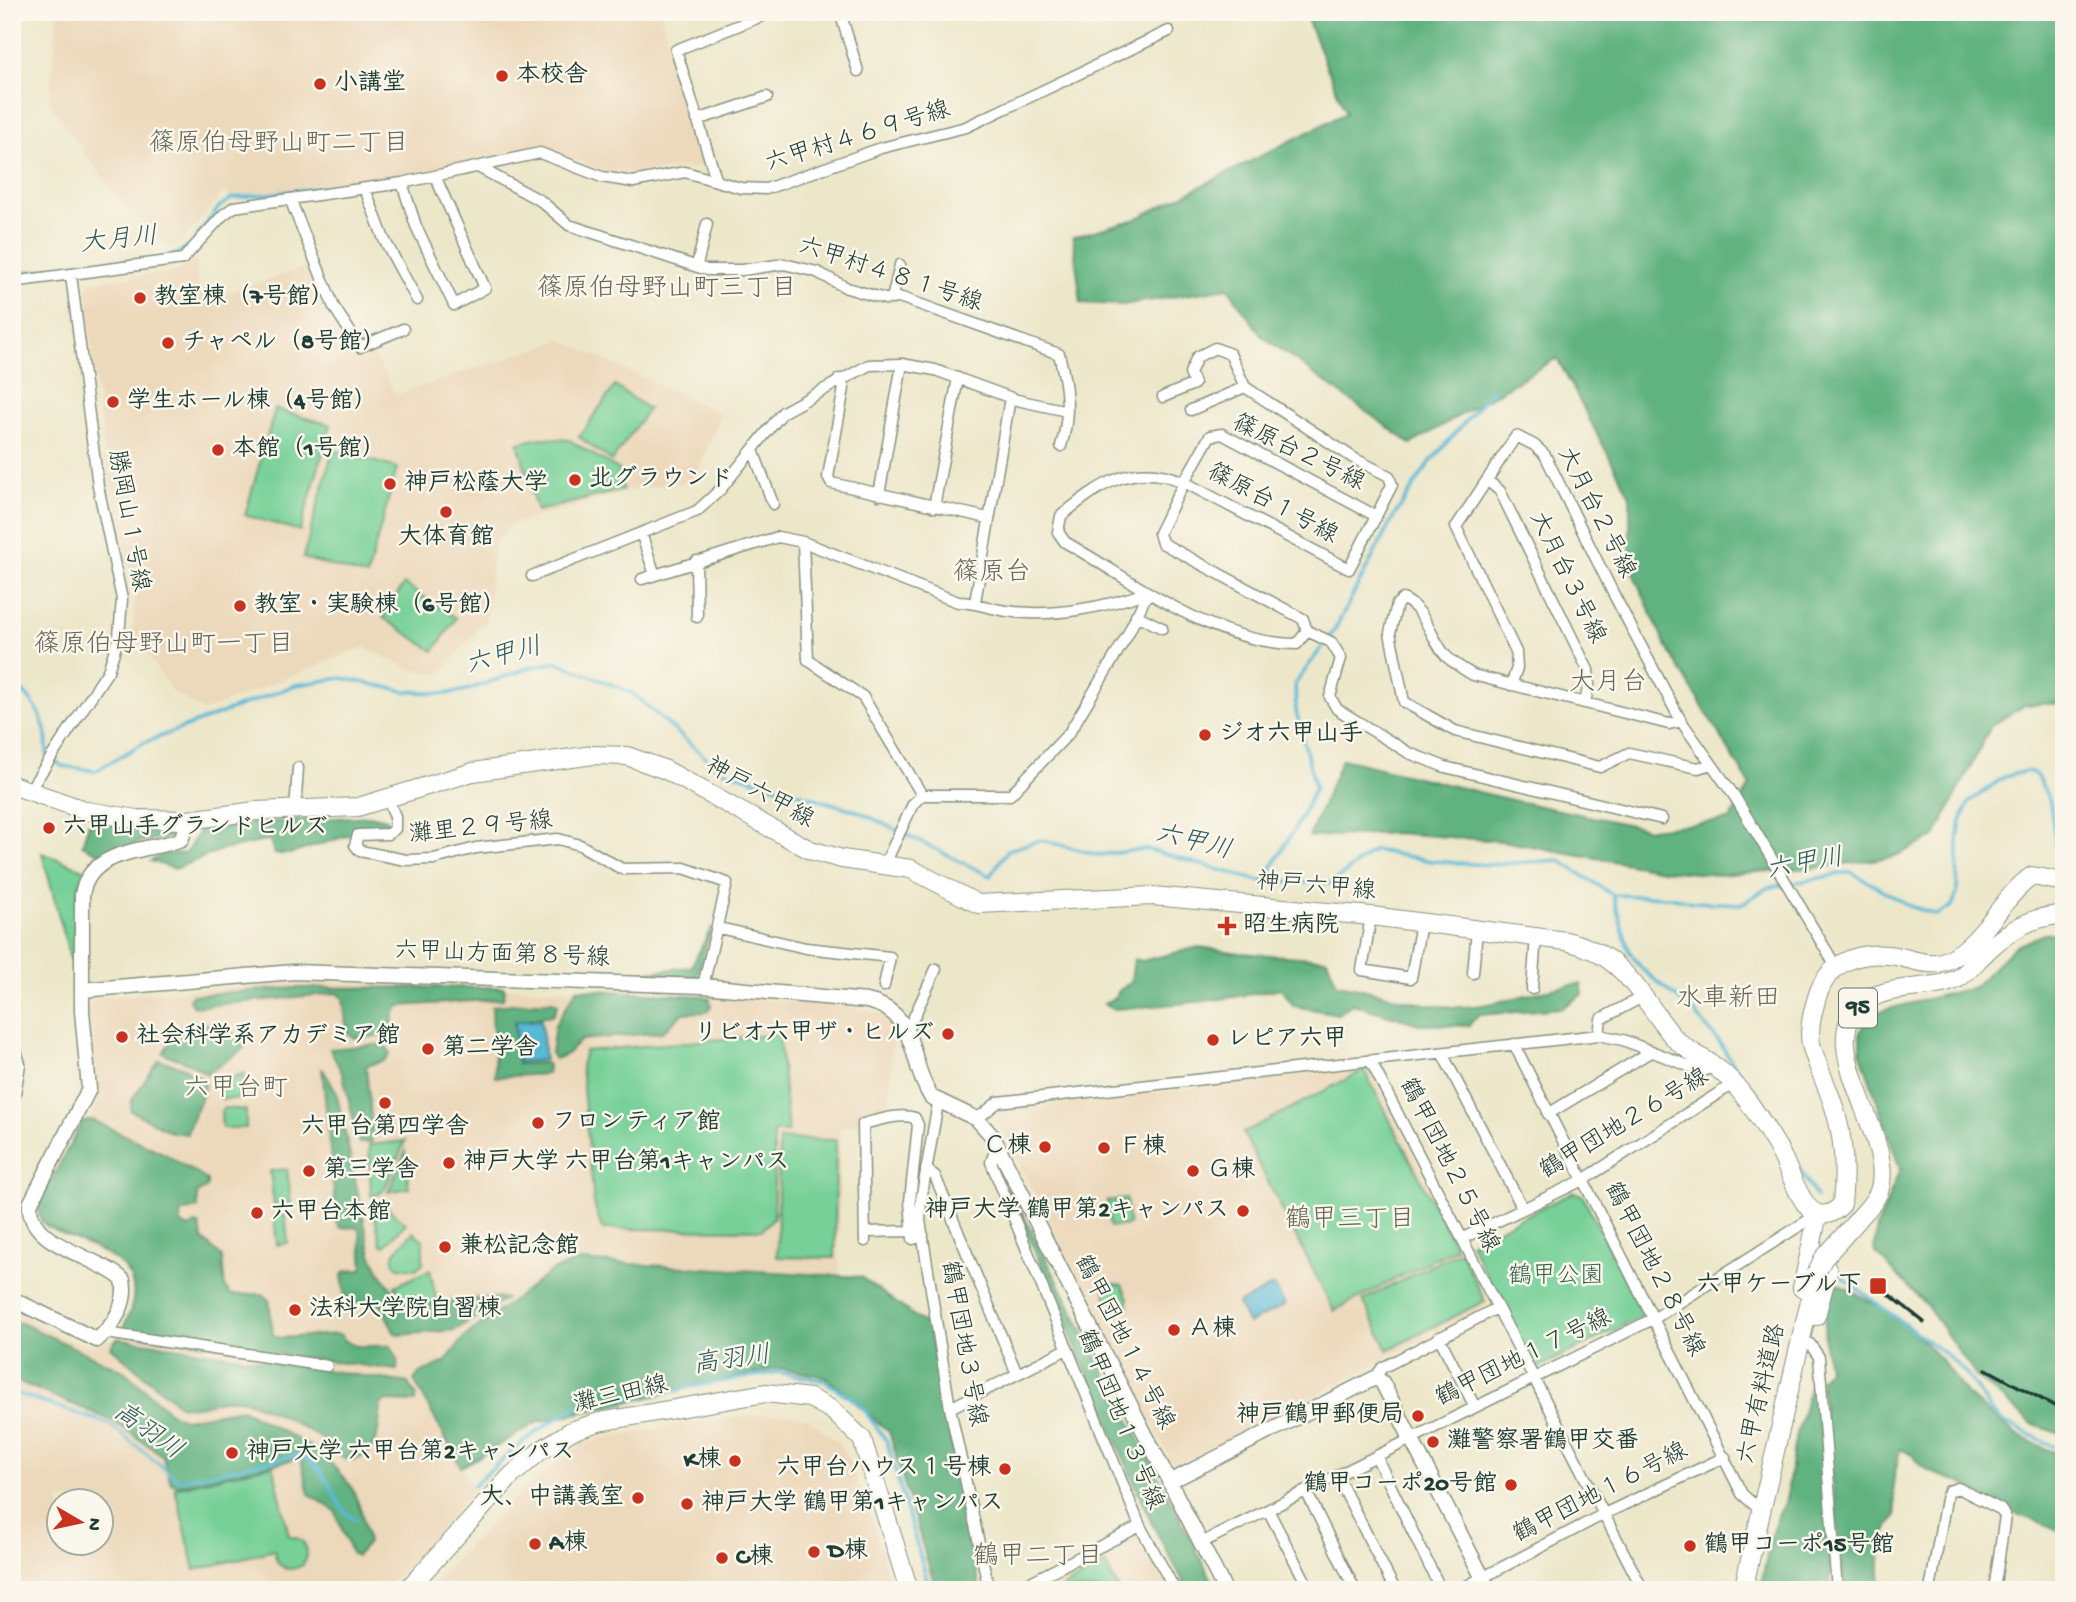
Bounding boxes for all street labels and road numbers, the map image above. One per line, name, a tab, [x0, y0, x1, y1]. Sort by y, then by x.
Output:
street label: 六甲村４６９号線	[762, 95, 954, 180]
street label: 六甲村４８１号線	[794, 232, 986, 319]
street label: 篠原台２号線	[1227, 409, 1370, 499]
street label: 大月台２号線	[1549, 442, 1641, 584]
street label: 勝岡山１号線	[100, 447, 155, 594]
street label: 篠原台１号線	[1202, 458, 1343, 552]
street label: 大月台３号線	[1521, 506, 1611, 649]
street label: 神戸六甲線	[699, 751, 819, 836]
street label: 灘里２９号線	[408, 806, 554, 851]
street label: 神戸六甲線	[1255, 867, 1377, 908]
street label: 六甲山方面第８号線	[394, 937, 610, 974]
road number: 95	[1839, 988, 1877, 1028]
street label: 鶴甲団地２６号線	[1535, 1062, 1715, 1187]
street label: 鶴甲団地２５号線	[1391, 1073, 1505, 1258]
street label: 鶴甲団地２８号線	[1596, 1177, 1710, 1362]
street label: 鶴甲団地１４号線	[1066, 1250, 1180, 1435]
street label: 鶴甲団地３号線	[933, 1259, 992, 1429]
street label: 鶴甲団地１７号線	[1431, 1303, 1617, 1414]
street label: 六甲有料道路	[1732, 1320, 1793, 1467]
street label: 鶴甲団地１３号線	[1070, 1325, 1169, 1514]
street label: 灘三田線	[571, 1370, 671, 1421]
street label: 鶴甲団地１６号線	[1508, 1437, 1693, 1551]

